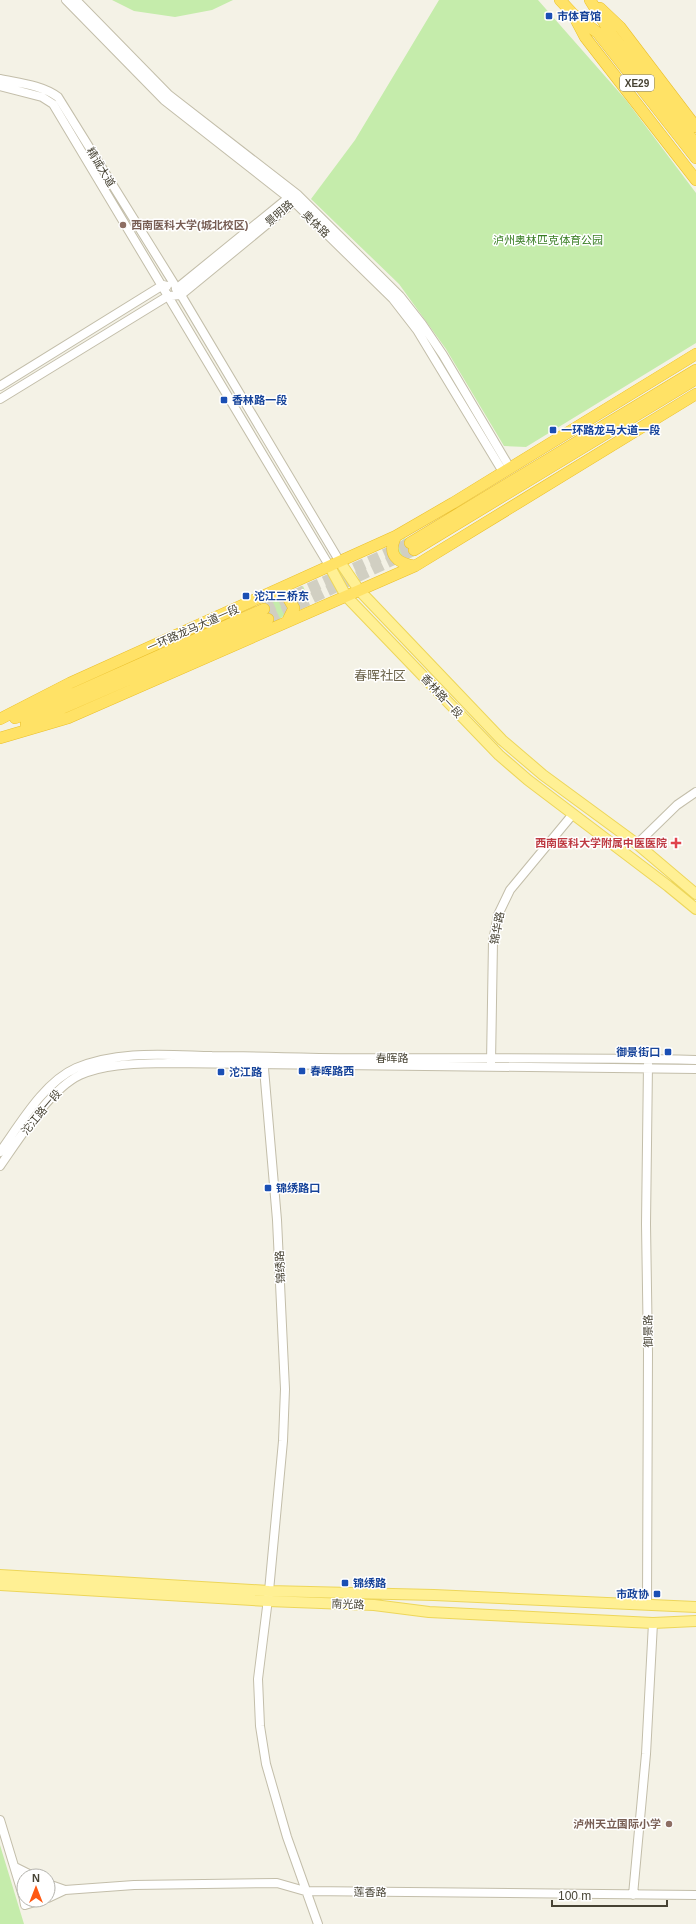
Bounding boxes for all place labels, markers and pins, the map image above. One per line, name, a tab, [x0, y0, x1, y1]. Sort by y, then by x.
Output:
place label: 市体育馆	[557, 10, 601, 22]
marker: 市体育馆	[544, 11, 554, 21]
place label: 西南医科大学(城北校区)	[131, 219, 249, 231]
marker: 西南医科大学(城北校区)	[118, 220, 128, 230]
place label: 香林路一段	[232, 394, 287, 406]
marker: 香林路一段	[219, 395, 229, 405]
place label: 一环路龙马大道一段	[561, 424, 660, 436]
marker: 一环路龙马大道一段	[548, 425, 558, 435]
place label: 沱江三桥东	[254, 590, 309, 602]
marker: 沱江三桥东	[241, 591, 251, 601]
place label: 西南医科大学附属中医医院	[535, 837, 667, 849]
marker: 西南医科大学附属中医医院	[670, 837, 682, 849]
place label: 御景街口	[616, 1046, 660, 1058]
marker: 御景街口	[663, 1047, 673, 1057]
place label: 春晖路西	[310, 1065, 354, 1077]
place label: 沱江路	[229, 1066, 263, 1078]
marker: 春晖路西	[297, 1066, 307, 1076]
marker: 沱江路	[216, 1067, 226, 1077]
place label: 锦绣路口	[276, 1182, 320, 1194]
marker: 锦绣路口	[263, 1183, 273, 1193]
place label: 锦绣路	[353, 1577, 387, 1589]
marker: 锦绣路	[340, 1578, 350, 1588]
place label: 市政协	[616, 1588, 649, 1600]
marker: 市政协	[652, 1589, 662, 1599]
place label: 泸州天立国际小学	[573, 1818, 661, 1830]
marker: 泸州天立国际小学	[664, 1819, 674, 1829]

